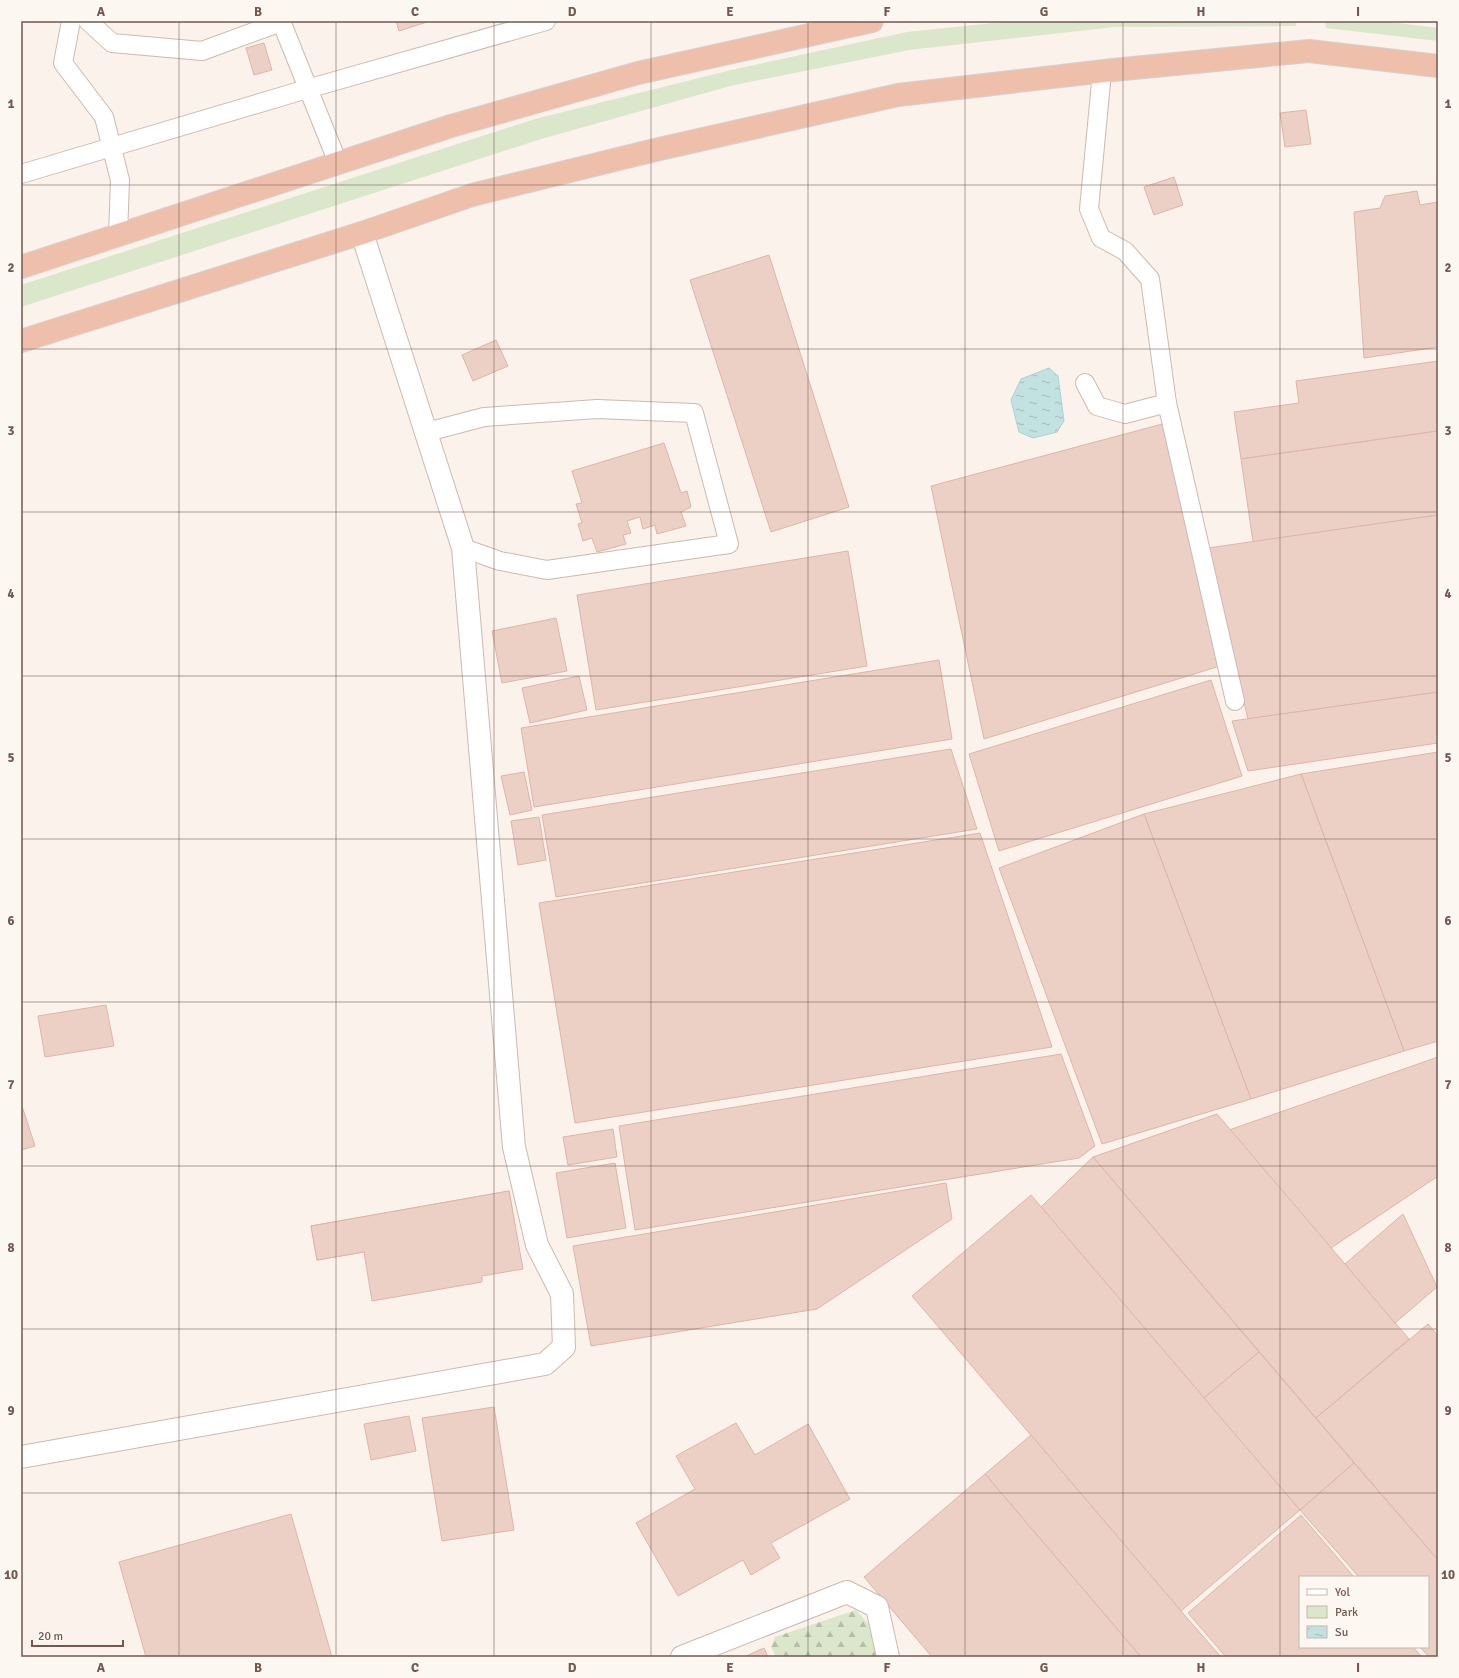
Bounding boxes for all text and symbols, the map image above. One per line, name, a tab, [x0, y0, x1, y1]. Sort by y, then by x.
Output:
text: A	[97, 4, 106, 20]
text: B	[254, 4, 262, 20]
text: C	[411, 4, 419, 20]
text: D	[568, 4, 577, 20]
text: E	[726, 4, 734, 20]
text: F	[884, 4, 891, 20]
text: G	[1040, 4, 1048, 20]
text: H	[1197, 4, 1205, 20]
text: I	[1356, 4, 1360, 20]
text: 1	[7, 96, 15, 112]
text: 1	[1444, 96, 1452, 112]
text: 2	[7, 260, 15, 276]
text: 2	[1444, 260, 1452, 276]
text: 3	[7, 423, 15, 439]
text: 3	[1444, 423, 1452, 439]
text: 4	[7, 586, 15, 602]
text: 4	[1444, 586, 1452, 602]
text: 5	[7, 750, 15, 766]
text: 5	[1444, 750, 1452, 766]
text: 6	[7, 913, 15, 929]
text: 6	[1444, 913, 1452, 929]
text: 7	[7, 1077, 15, 1093]
text: 7	[1444, 1077, 1452, 1093]
text: 8	[7, 1240, 15, 1256]
text: 8	[1444, 1240, 1452, 1256]
text: 9	[7, 1403, 15, 1419]
text: 9	[1444, 1403, 1452, 1419]
text: 10	[4, 1567, 18, 1583]
text: 10	[1441, 1567, 1455, 1583]
legend	[1299, 1576, 1429, 1648]
text: Yol	[1335, 1585, 1351, 1600]
text: Park	[1335, 1605, 1358, 1620]
scale bar	[32, 1622, 123, 1648]
text: Su	[1335, 1625, 1348, 1640]
text: 20 m	[38, 1629, 63, 1644]
text: A	[97, 1660, 106, 1676]
text: B	[254, 1660, 262, 1676]
text: C	[411, 1660, 419, 1676]
text: D	[568, 1660, 577, 1676]
text: E	[726, 1660, 734, 1676]
text: F	[884, 1660, 891, 1676]
text: G	[1040, 1660, 1048, 1676]
text: H	[1197, 1660, 1205, 1676]
text: I	[1356, 1660, 1360, 1676]

